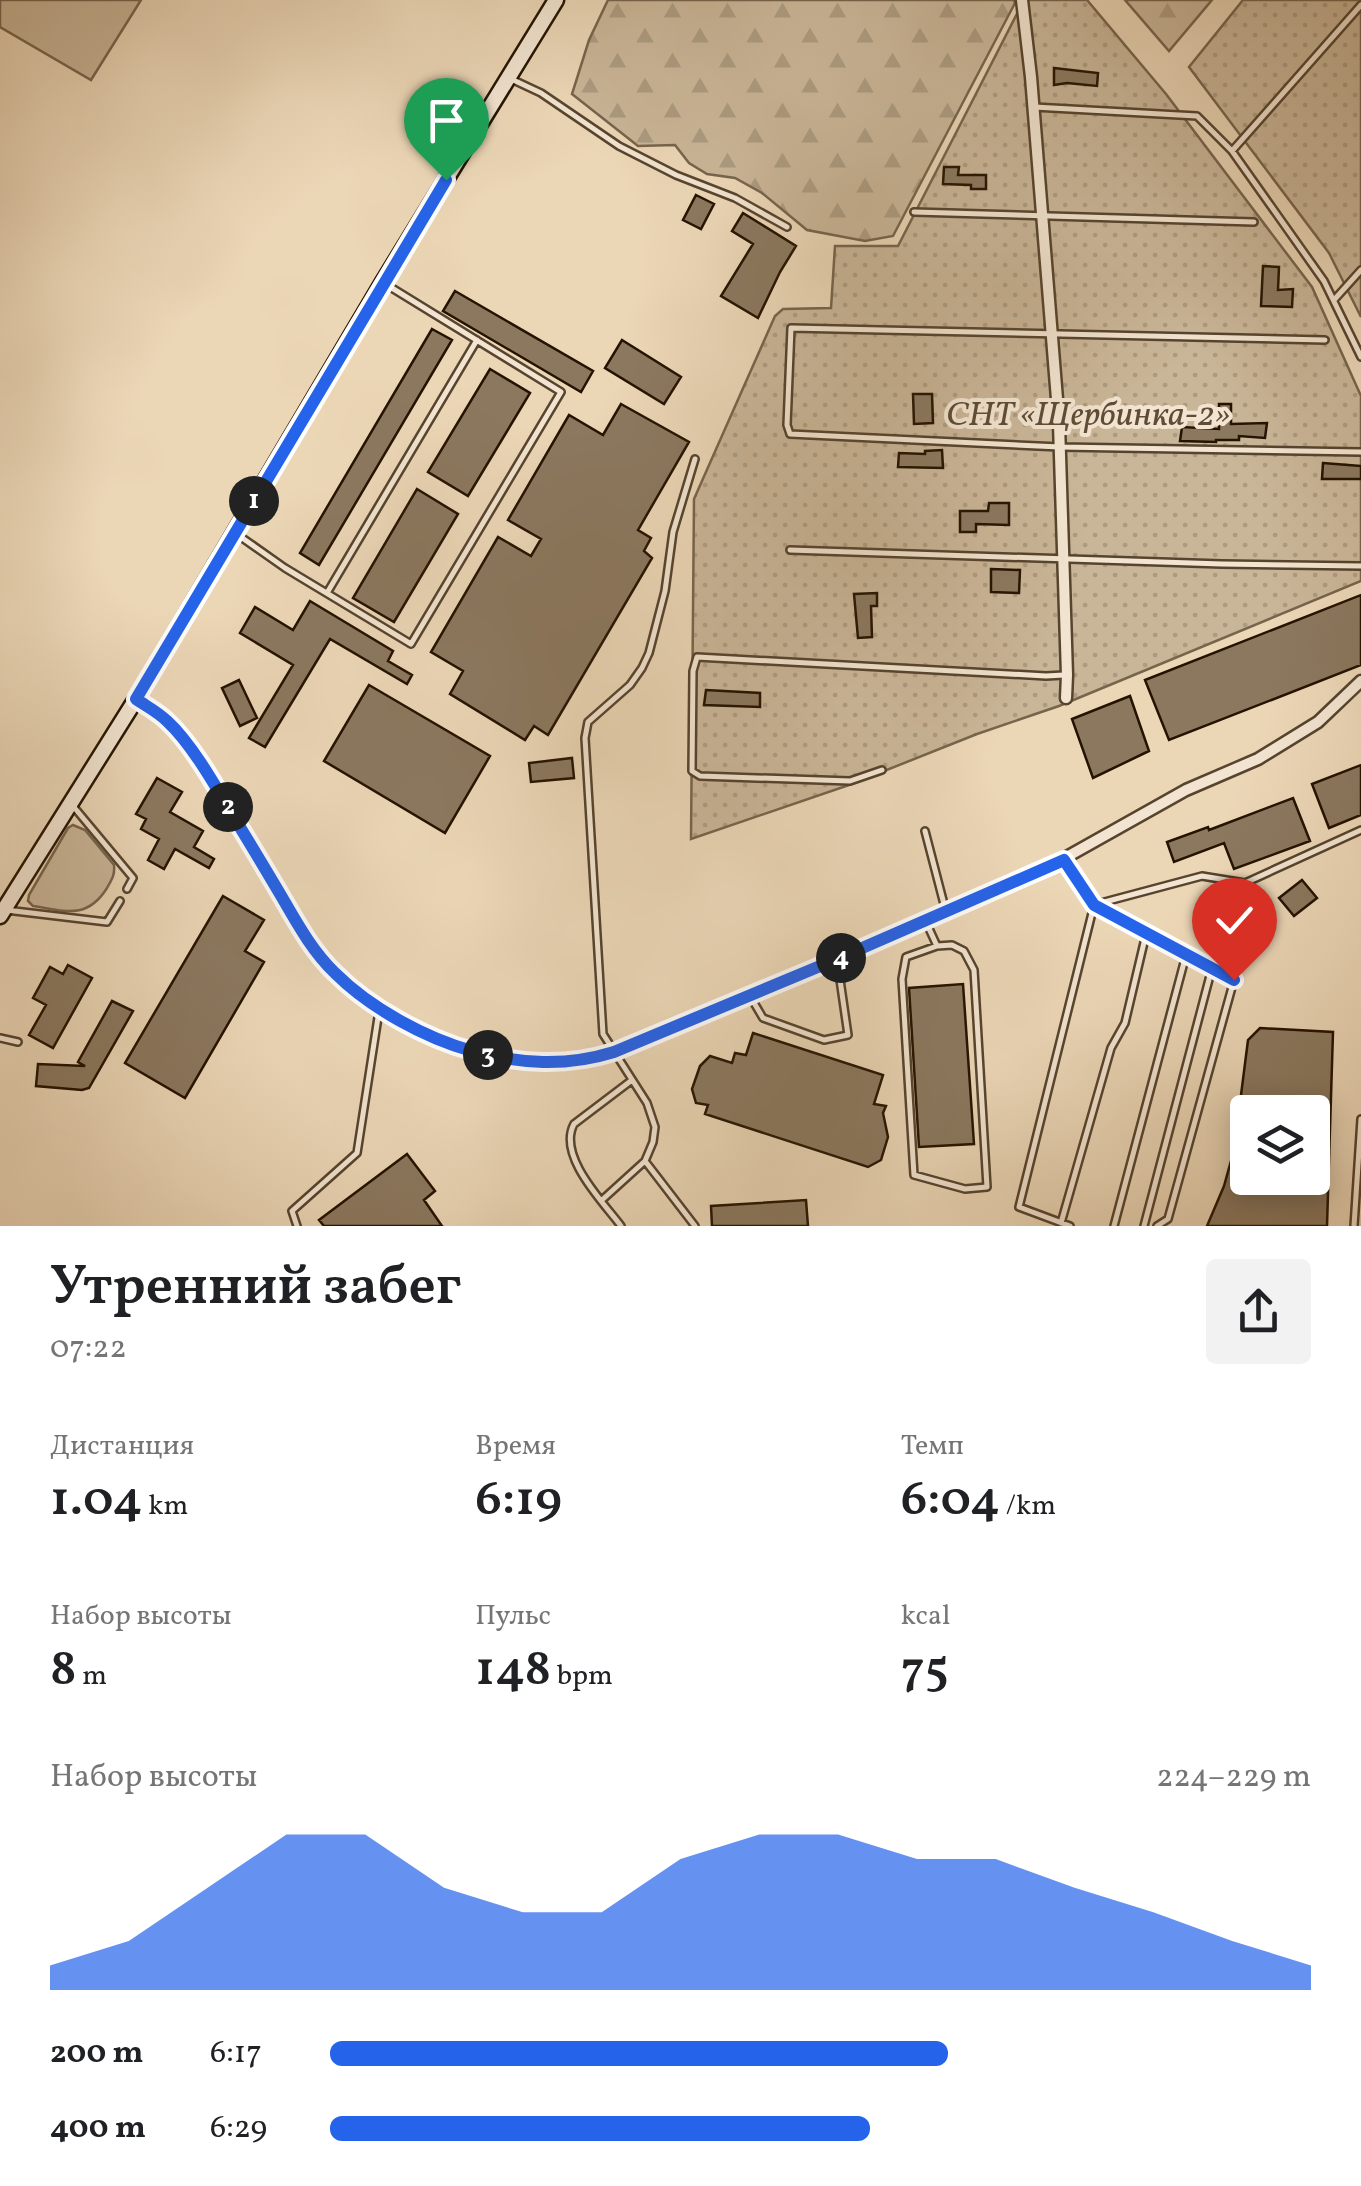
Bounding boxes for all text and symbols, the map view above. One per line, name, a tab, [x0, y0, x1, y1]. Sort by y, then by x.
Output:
pin	[404, 78, 489, 181]
icon: arrive	[419, 93, 474, 148]
park label: СНТ «Щербинка-2»	[946, 392, 1230, 440]
pin: 1	[229, 476, 279, 526]
text: 1	[248, 481, 260, 520]
pin: 2	[203, 782, 253, 832]
text: 2	[221, 787, 235, 826]
pin	[1192, 878, 1277, 981]
icon: check	[1207, 893, 1262, 948]
pin: 4	[816, 933, 866, 983]
text: 4	[833, 938, 849, 977]
pin: 3	[463, 1030, 513, 1080]
text: 3	[481, 1035, 495, 1074]
map controls	[1230, 1095, 1330, 1195]
button: layers	[1230, 1095, 1330, 1195]
text: Утренний забег	[50, 1251, 461, 1327]
button: share	[1206, 1259, 1311, 1364]
text: 07:22	[50, 1327, 127, 1371]
text: Дистанция	[50, 1427, 194, 1466]
text: Время	[475, 1427, 556, 1466]
text: Темп	[901, 1427, 964, 1466]
text: 1.04	[50, 1466, 143, 1536]
text: 6:19	[475, 1466, 562, 1536]
text: 6:04	[901, 1466, 1000, 1536]
text: km	[143, 1487, 188, 1526]
text: /km	[1000, 1487, 1056, 1526]
text: Набор высоты	[50, 1597, 231, 1636]
text: Пульс	[475, 1597, 551, 1636]
text: kcal	[901, 1597, 950, 1636]
text: 8	[50, 1636, 77, 1706]
text: 148	[475, 1636, 551, 1706]
text: 75	[901, 1636, 949, 1706]
text: m	[77, 1657, 107, 1696]
text: bpm	[551, 1657, 613, 1696]
text: Набор высоты	[50, 1756, 257, 1800]
text: 224–229 m	[1156, 1756, 1311, 1800]
text: 200 m	[50, 2032, 144, 2076]
text: 6:17	[210, 2032, 262, 2076]
text: 400 m	[50, 2107, 146, 2151]
text: 6:29	[210, 2107, 267, 2151]

